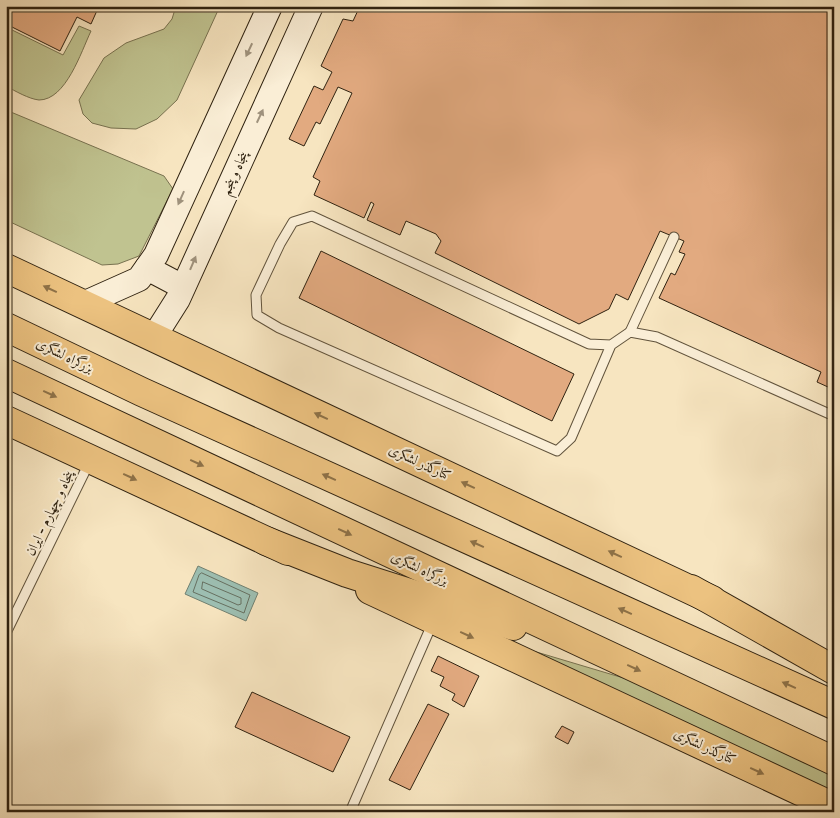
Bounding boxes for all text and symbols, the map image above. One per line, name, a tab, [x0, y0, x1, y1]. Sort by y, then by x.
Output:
one-way arrow	[245, 43, 253, 57]
one-way arrow	[257, 109, 265, 123]
street label: پنجاه و پنجم	[217, 147, 257, 200]
one-way arrow	[177, 191, 185, 205]
one-way arrow	[189, 256, 197, 270]
one-way arrow	[43, 284, 57, 292]
street label: بزرگراه لشگری	[33, 333, 97, 378]
one-way arrow	[43, 390, 57, 398]
one-way arrow	[314, 411, 328, 419]
street label: کنارگذر لشگری	[386, 439, 455, 485]
one-way arrow	[190, 459, 205, 468]
street label: پنجاه و چهارم - ایران	[21, 466, 82, 560]
one-way arrow	[322, 473, 336, 481]
one-way arrow	[123, 474, 137, 482]
one-way arrow	[461, 481, 475, 489]
one-way arrow	[338, 529, 352, 537]
one-way arrow	[470, 540, 484, 548]
street label: بزرگراه لشگری	[388, 547, 452, 590]
one-way arrow	[608, 550, 622, 558]
one-way arrow	[618, 607, 632, 615]
one-way arrow	[460, 631, 474, 639]
one-way arrow	[627, 664, 641, 672]
one-way arrow	[782, 681, 796, 689]
street label: کنارگذر لشگری	[671, 723, 740, 769]
one-way arrow	[750, 767, 764, 775]

